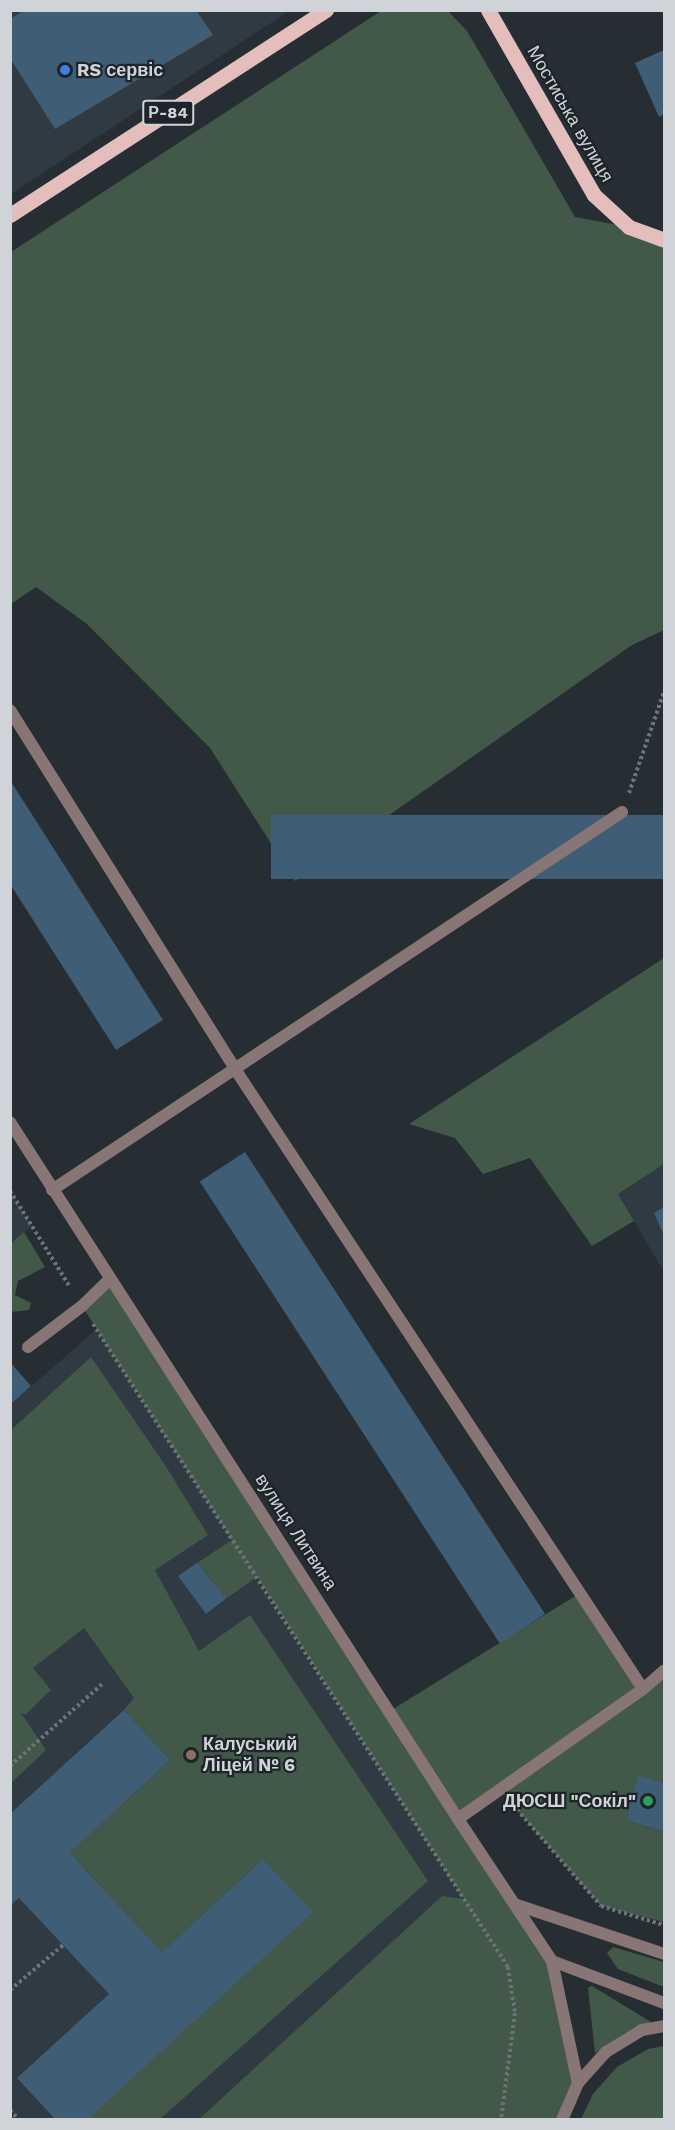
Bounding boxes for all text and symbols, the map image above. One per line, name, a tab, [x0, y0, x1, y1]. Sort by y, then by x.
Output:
street label: Мостиська вулиця	[522, 42, 618, 186]
place label: RS сервіс	[77, 59, 163, 81]
marker: RS сервіс	[58, 63, 72, 77]
road number: Р-84	[141, 100, 195, 126]
street label: вулиця Литвина	[250, 1470, 342, 1594]
place label: Калуський Ліцей № 6	[203, 1734, 297, 1776]
marker: Калуський Ліцей № 6	[184, 1748, 198, 1762]
place label: ДЮСШ "Сокіл"	[503, 1790, 636, 1812]
marker: ДЮСШ "Сокіл"	[641, 1794, 655, 1808]

